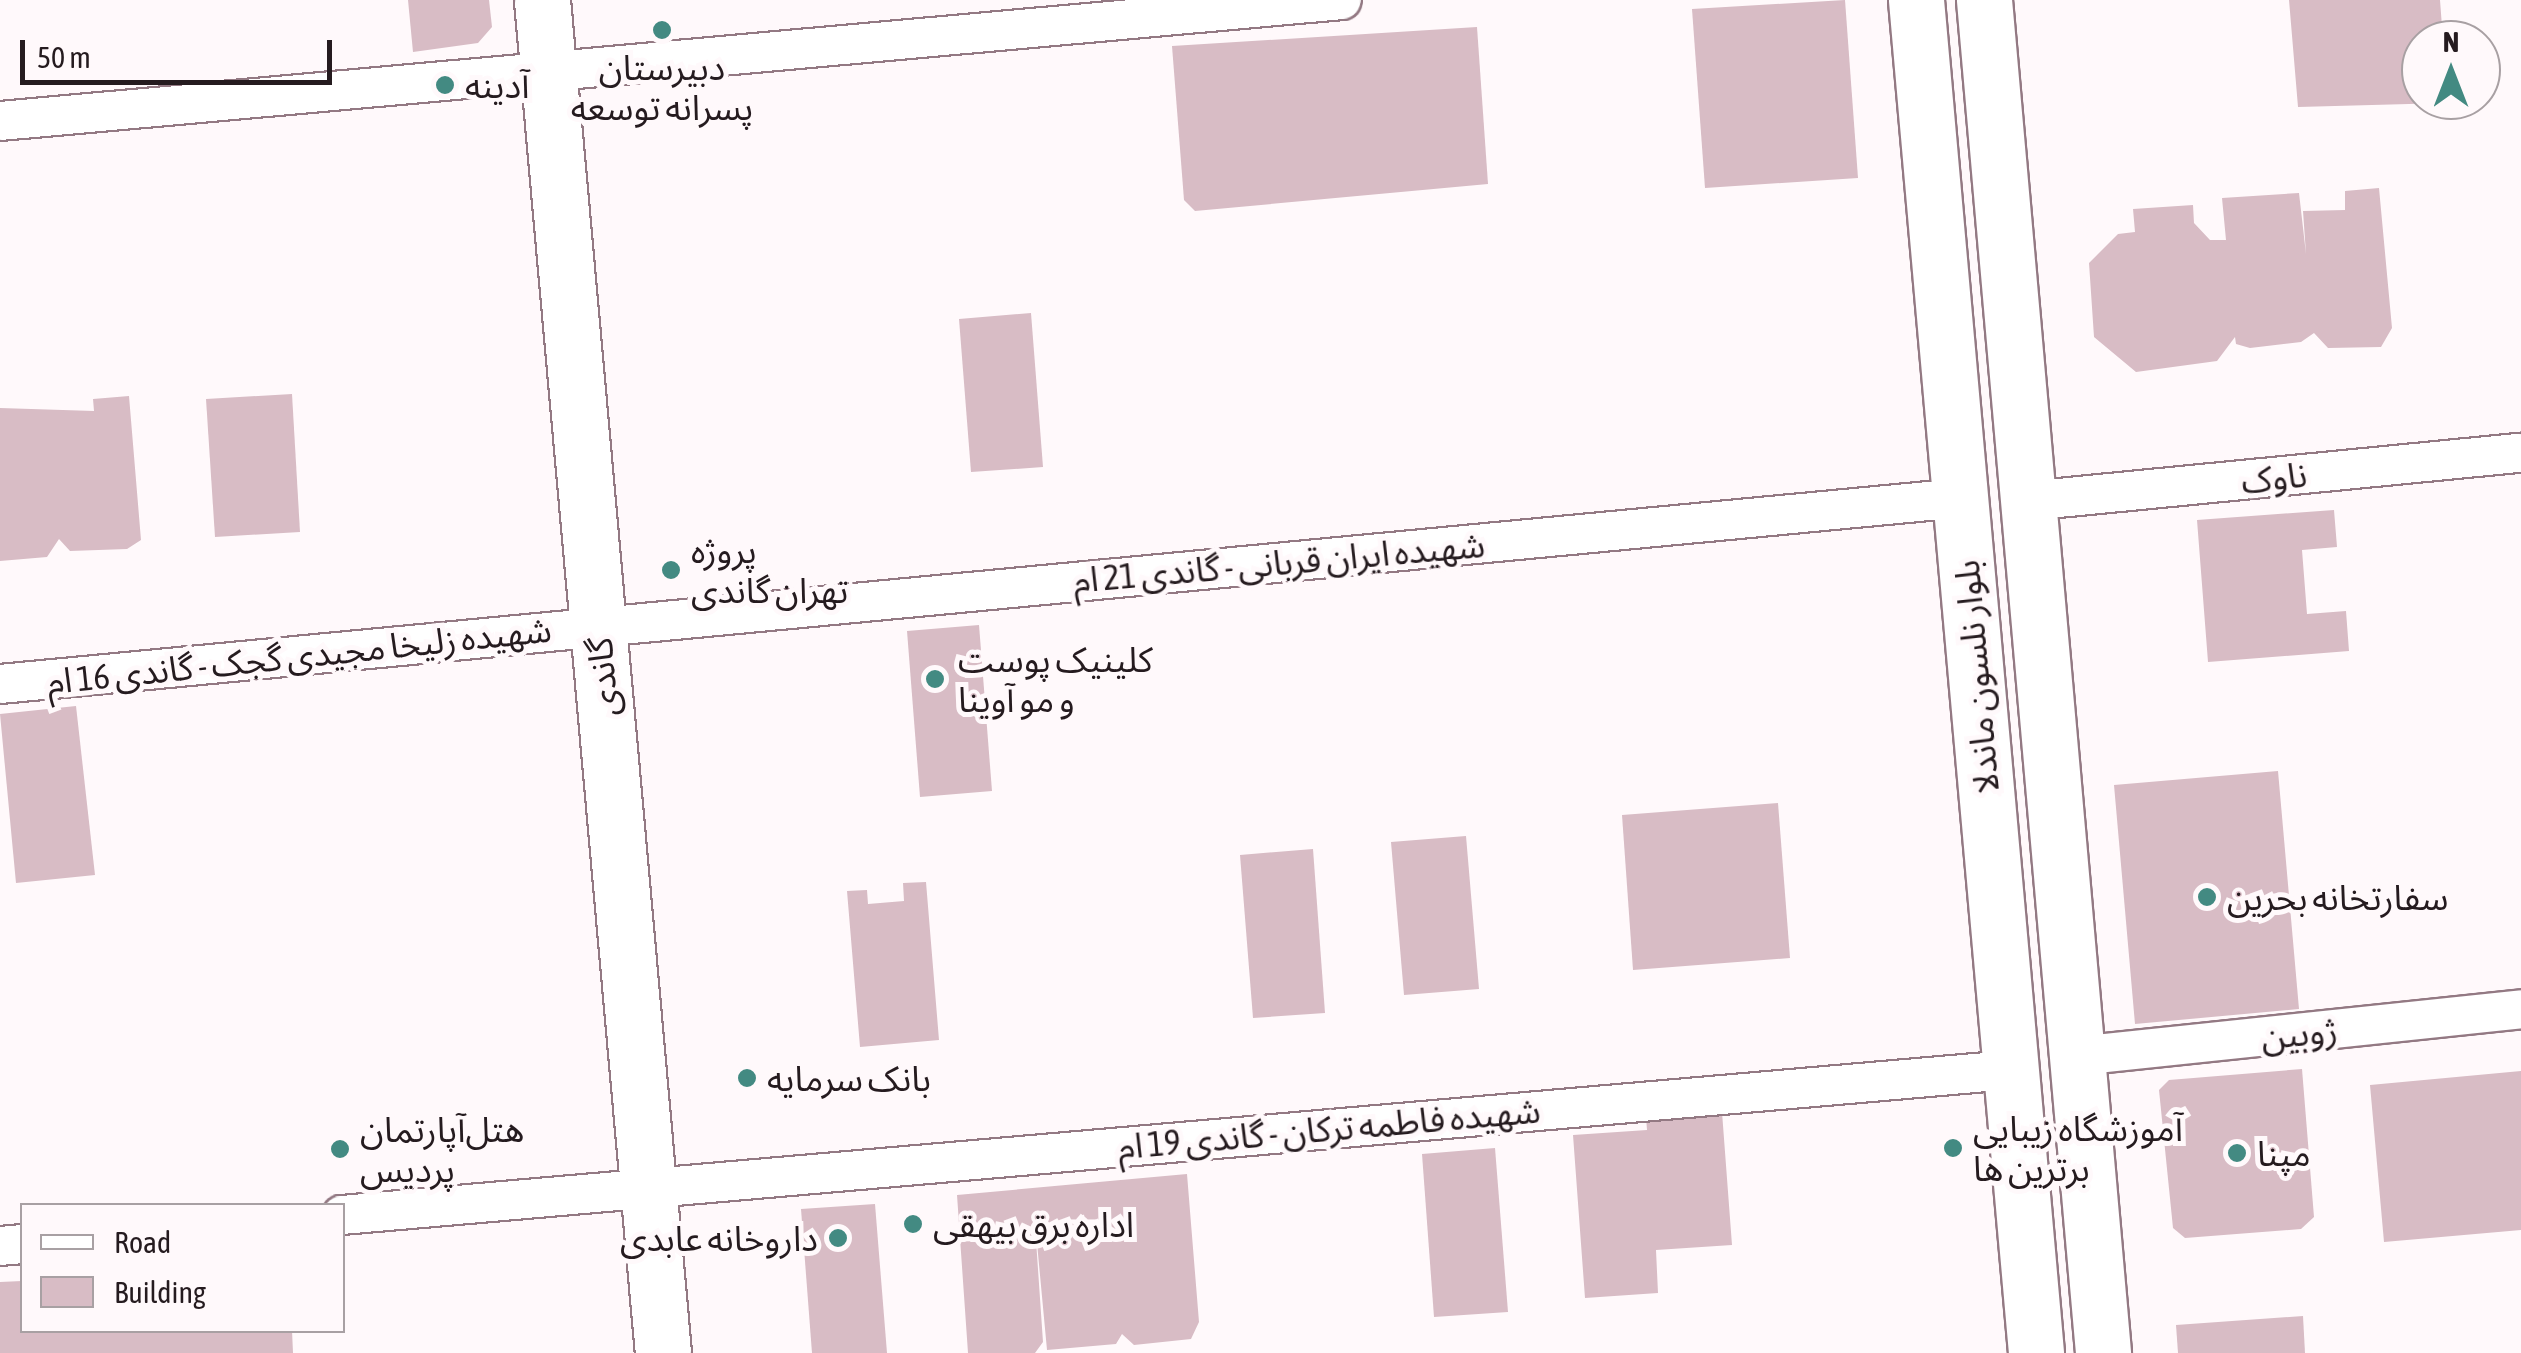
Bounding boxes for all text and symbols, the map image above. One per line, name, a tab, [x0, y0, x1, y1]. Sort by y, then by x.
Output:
marker: دبیرستان پسرانه توسعه	[651, 19, 673, 41]
scale bar	[25, 20, 338, 82]
north arrow	[2401, 20, 2501, 120]
text: N	[2443, 26, 2459, 58]
text: 50 m	[37, 40, 91, 74]
place label: دبیرستان پسرانه توسعه	[571, 46, 753, 128]
place label: آدینه	[465, 64, 529, 106]
marker: آدینه	[434, 74, 456, 96]
street label: ناوک	[2239, 453, 2309, 501]
street label: شهیده ایران قربانی - گاندی 21 ام	[1071, 523, 1487, 601]
place label: پروژه تهران گاندی	[691, 529, 849, 611]
street label: بلوار نلسون ماندلا	[1945, 558, 2007, 796]
marker: پروژه تهران گاندی	[660, 559, 682, 581]
street label: شهیده زلیخا مجیدی گجک - گاندی 16 ام	[45, 608, 553, 702]
street label: گاندی	[578, 636, 626, 718]
place label: کلینیک پوست و مو آوینا	[958, 638, 1153, 720]
marker: کلینیک پوست و مو آوینا	[922, 666, 948, 692]
place label: سفارتخانه بحرین	[2227, 876, 2448, 918]
marker: سفارتخانه بحرین	[2196, 886, 2218, 908]
street label: ژوبین	[2259, 1008, 2339, 1058]
place label: بانک سرمایه	[767, 1057, 931, 1099]
marker: بانک سرمایه	[736, 1067, 758, 1089]
street label: شهیده فاطمه ترکان - گاندی 19 ام	[1116, 1089, 1542, 1167]
place label: آموزشگاه زیبایی برترین ها	[1973, 1107, 2183, 1189]
place label: هتل‌آپارتمان پردیس	[360, 1108, 524, 1190]
place label: مپنا	[2257, 1132, 2311, 1174]
marker: آموزشگاه زیبایی برترین ها	[1942, 1137, 1964, 1159]
marker: هتل‌آپارتمان پردیس	[329, 1138, 351, 1160]
marker: مپنا	[2226, 1142, 2248, 1164]
legend	[20, 1203, 345, 1333]
place label: اداره برق بیهقی	[933, 1203, 1134, 1245]
marker: اداره برق بیهقی	[902, 1213, 924, 1235]
place label: داروخانه عابدی	[620, 1217, 818, 1259]
text: Road	[114, 1225, 171, 1259]
marker: داروخانه عابدی	[827, 1227, 849, 1249]
text: Building	[114, 1275, 206, 1309]

